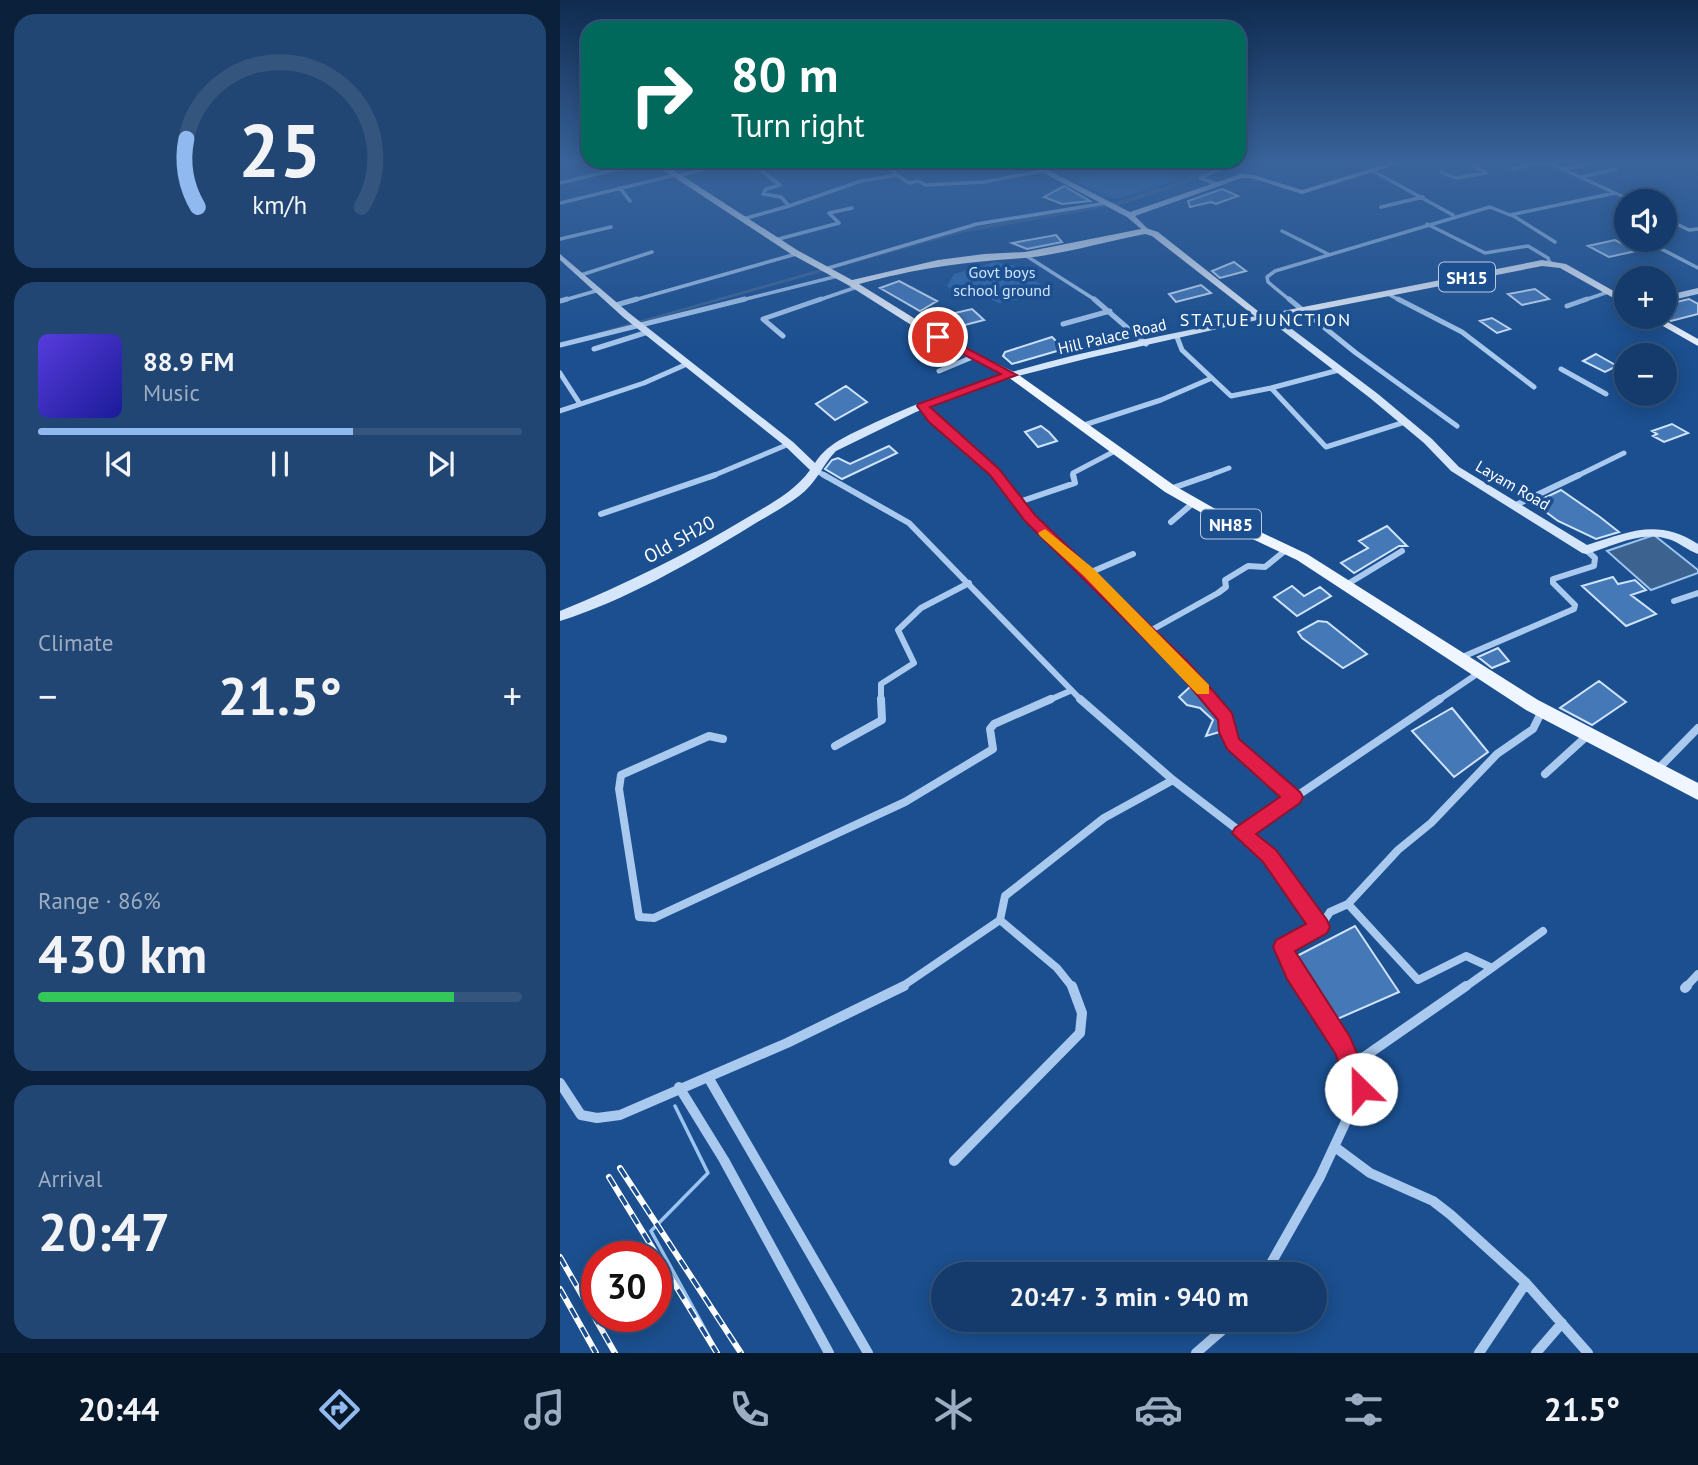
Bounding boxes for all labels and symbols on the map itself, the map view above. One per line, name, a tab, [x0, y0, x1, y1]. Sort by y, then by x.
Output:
park label: Govt boys school ground	[953, 262, 1051, 300]
road number: SH15	[1439, 262, 1495, 292]
pin	[908, 307, 968, 367]
district label: STATUE JUNCTION	[1180, 308, 1352, 331]
street label: Hill Palace Road	[1056, 314, 1168, 358]
street label: Layam Road	[1472, 456, 1554, 514]
street label: Old SH20	[639, 510, 719, 568]
road number: NH85	[1201, 510, 1261, 538]
position arrow	[1324, 1052, 1398, 1126]
speed limit sign: 30	[581, 1241, 672, 1332]

